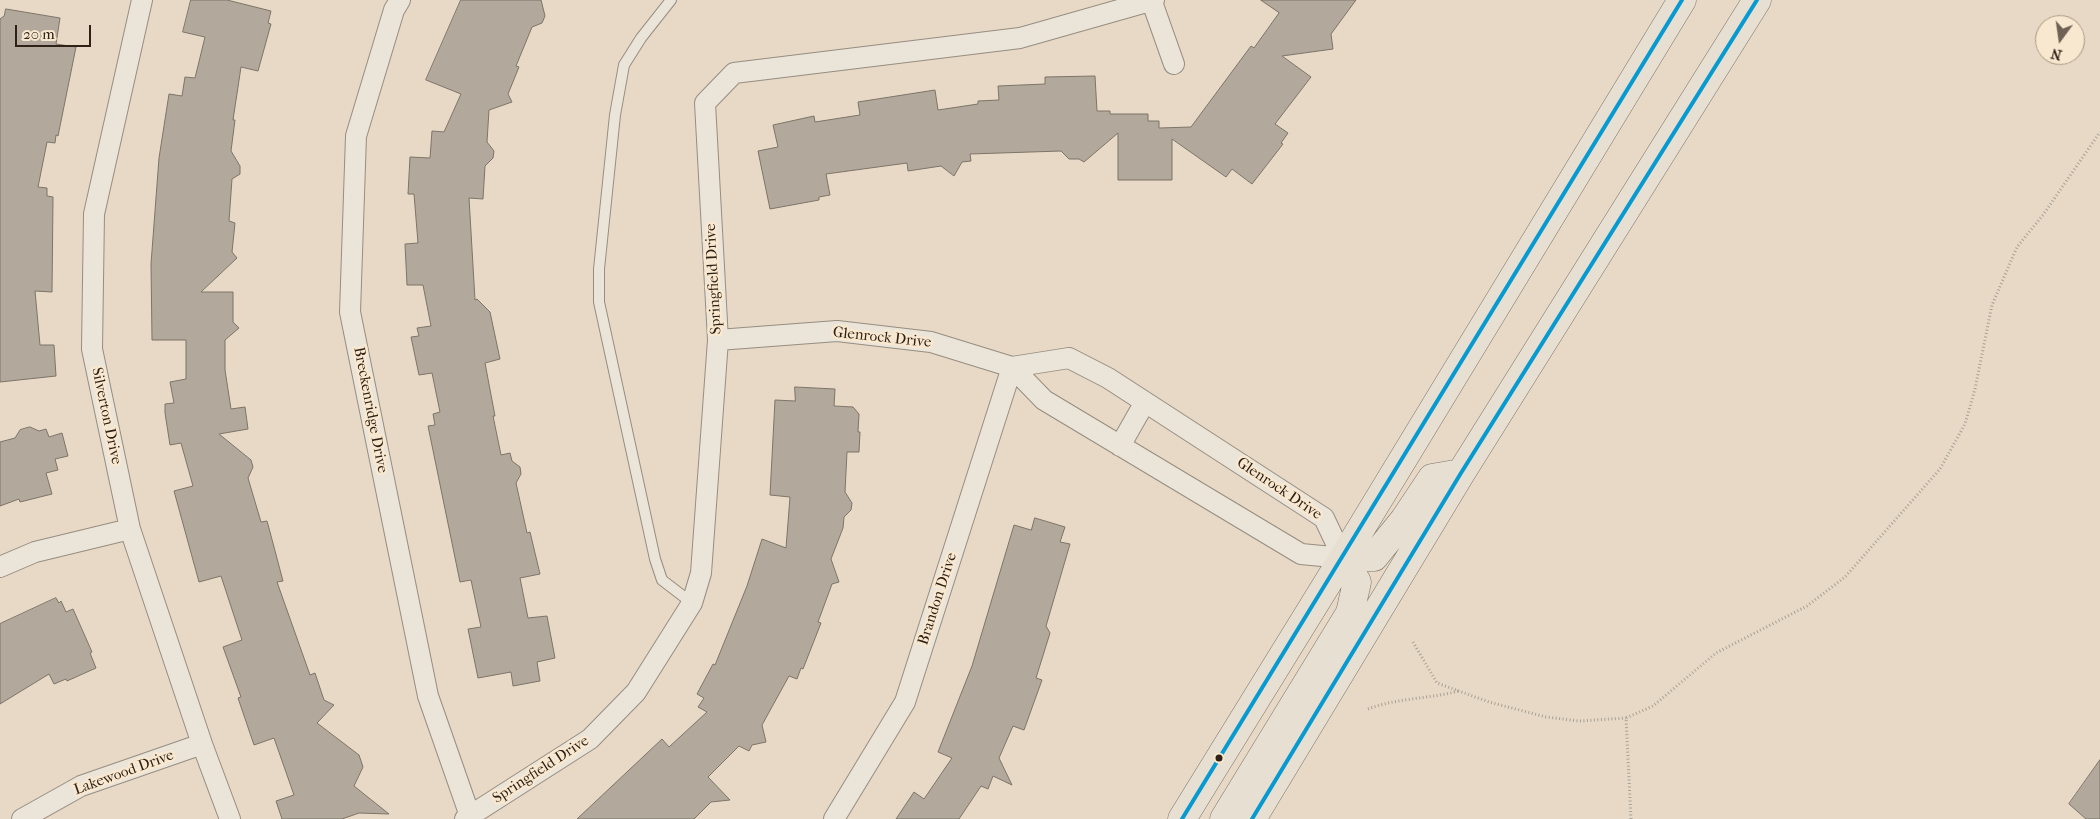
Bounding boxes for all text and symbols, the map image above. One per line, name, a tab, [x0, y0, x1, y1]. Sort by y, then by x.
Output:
scale bar	[18, 15, 94, 47]
north arrow	[2035, 15, 2085, 65]
text: 20 m	[23, 25, 55, 43]
text: N	[2049, 45, 2064, 64]
street label: Springfield Drive	[702, 223, 726, 335]
street label: Glenrock Drive	[832, 324, 932, 352]
street label: Breckenridge Drive	[349, 346, 391, 474]
street label: Silverton Drive	[87, 366, 125, 466]
street label: Glenrock Drive	[1233, 454, 1325, 524]
street label: Brandon Drive	[915, 551, 961, 647]
street label: Springfield Drive	[490, 732, 592, 808]
street label: Lakewood Drive	[72, 747, 176, 799]
unlabelled marker	[1214, 753, 1224, 763]

